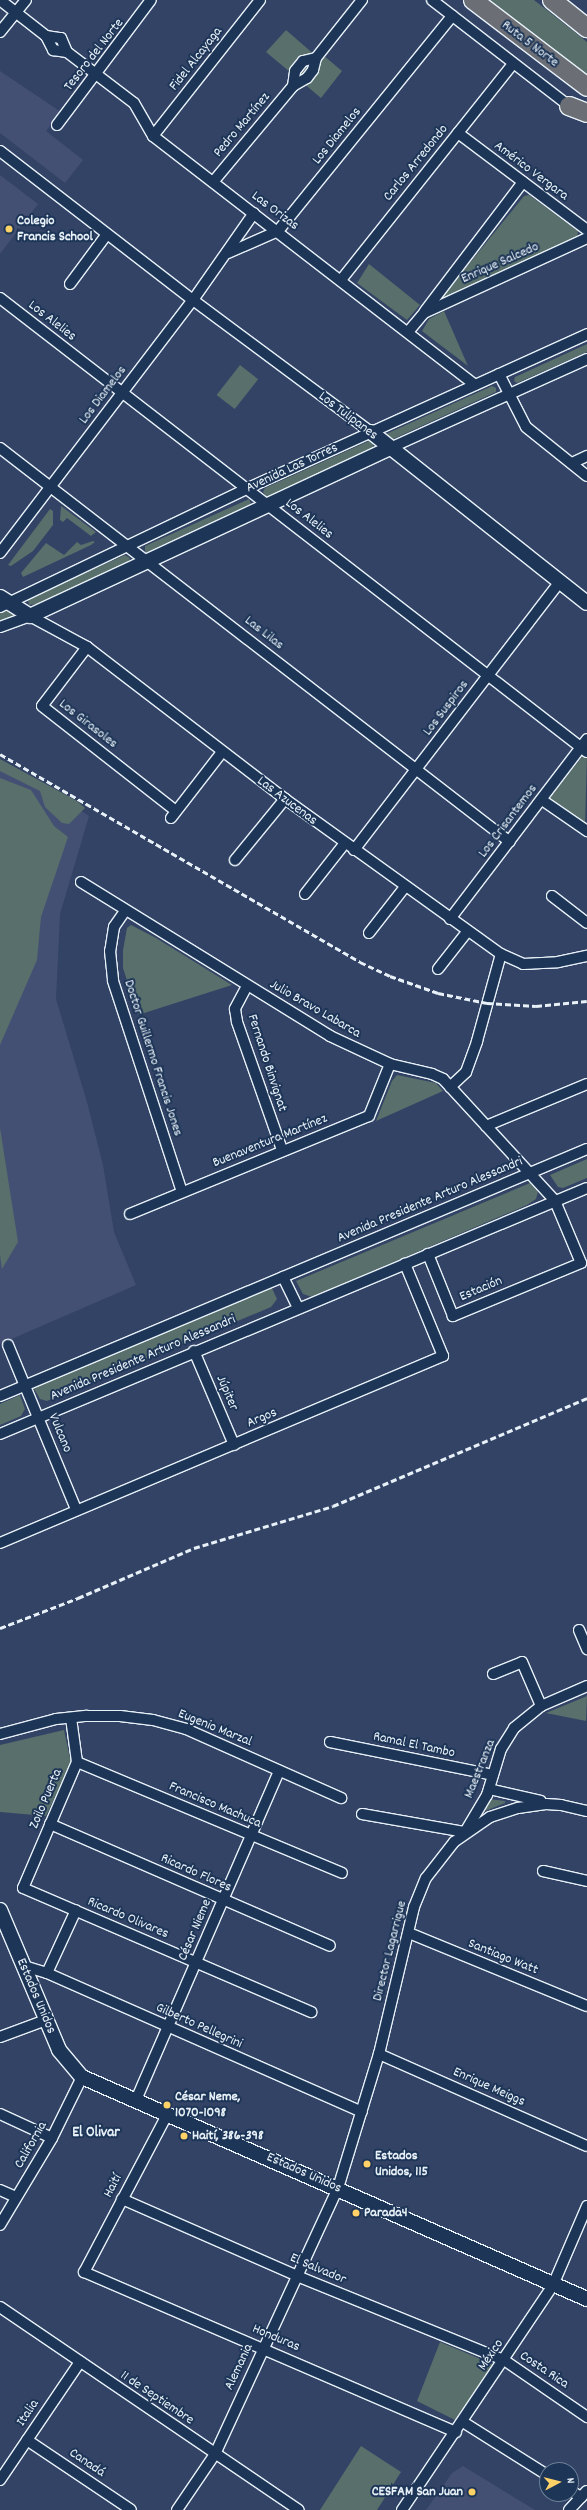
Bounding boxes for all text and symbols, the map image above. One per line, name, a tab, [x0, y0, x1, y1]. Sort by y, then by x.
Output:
street label: Tesoro del Norte	[60, 15, 128, 95]
street label: Ruta 5 Norte	[498, 17, 562, 71]
street label: Fidel Alcayaga	[166, 24, 226, 94]
street label: Pedro Martínez	[210, 89, 274, 161]
street label: Los Diamelos	[309, 104, 365, 168]
street label: Carlos Arredondo	[380, 121, 452, 205]
street label: Américo Vergara	[491, 138, 571, 204]
street label: Las Orizas	[248, 188, 302, 234]
place label: Colegio Francis School	[17, 213, 93, 246]
marker: Colegio Francis School	[4, 224, 14, 234]
street label: Enrique Salcedo	[459, 238, 541, 288]
street label: Los Alelies	[25, 297, 79, 345]
street label: Los Diamelos	[76, 363, 130, 427]
street label: Los Tulipanes	[315, 388, 381, 444]
street label: Avenida Las Torres	[243, 439, 341, 497]
street label: Los Alelies	[282, 495, 336, 543]
street label: Las Lilas	[241, 612, 287, 654]
street label: Los Suspiros	[420, 677, 472, 739]
street label: Los Girasoles	[55, 696, 121, 752]
street label: Las Azucenas	[254, 773, 320, 829]
street label: Los Crisantemos	[475, 781, 541, 861]
street label: Julio Bravo Labarca	[266, 976, 364, 1042]
street label: Doctor Guillermo Francis Jones	[120, 978, 186, 1138]
street label: Fernando Binvignat	[243, 1012, 291, 1114]
street label: Buenaventura Martínez	[210, 1110, 330, 1172]
street label: Avenida Presidente Arturo Alessandri	[335, 1153, 525, 1247]
street label: Estación	[457, 1273, 505, 1305]
street label: Avenida Presidente Arturo Alessandri	[48, 1311, 238, 1405]
street label: Júpiter	[212, 1373, 242, 1413]
street label: Argos	[244, 1404, 280, 1432]
street label: Vulcano	[44, 1411, 76, 1455]
street label: Eugenio Marzal	[176, 1706, 254, 1750]
street label: Ramal El Tambo	[372, 1728, 456, 1762]
street label: Maestranza	[461, 1737, 499, 1801]
street label: Zoilo Puerta	[26, 1767, 66, 1831]
street label: Francisco Machuca	[166, 1778, 264, 1832]
street label: Ricardo Flores	[158, 1850, 234, 1896]
street label: Ricardo Olivares	[85, 1893, 171, 1943]
street label: César Nieme	[175, 1897, 215, 1963]
street label: Director Lagarrigue	[369, 1899, 411, 2003]
street label: Santiago Watt	[466, 1935, 540, 1979]
street label: Estados Unidos	[13, 1956, 59, 2036]
street label: Gilberto Pellegrini	[153, 1999, 245, 2053]
street label: Enrique Meiggs	[450, 2064, 528, 2110]
place label: César Neme, 1070-1098	[175, 2089, 240, 2122]
marker: César Neme, 1070-1098	[162, 2100, 172, 2110]
street label: California	[11, 2119, 51, 2171]
district label: El Olivar	[72, 2125, 120, 2143]
place label: Haití, 386-398	[192, 2128, 264, 2144]
marker: Haití, 386-398	[179, 2131, 189, 2141]
place label: Estados Unidos, 115	[375, 2148, 428, 2180]
street label: Estados Unidos	[264, 2149, 344, 2197]
marker: Estados Unidos, 115	[362, 2159, 372, 2169]
street label: Haití	[100, 2171, 126, 2201]
place label: Parada4	[364, 2205, 408, 2221]
marker: Parada4	[351, 2208, 361, 2218]
street label: El Salvador	[287, 2250, 349, 2288]
street label: Honduras	[250, 2320, 302, 2356]
street label: México	[475, 2336, 507, 2374]
street label: Alemania	[221, 2341, 257, 2393]
street label: Costa Rica	[516, 2348, 572, 2392]
street label: 11 de Septiembre	[117, 2367, 197, 2429]
street label: Italia	[13, 2396, 43, 2430]
street label: Canadá	[66, 2445, 108, 2481]
north arrow	[539, 2462, 579, 2502]
text: N	[562, 2477, 578, 2484]
place label: CESFAM San Juan	[372, 2484, 463, 2500]
marker: CESFAM San Juan	[466, 2486, 478, 2498]

